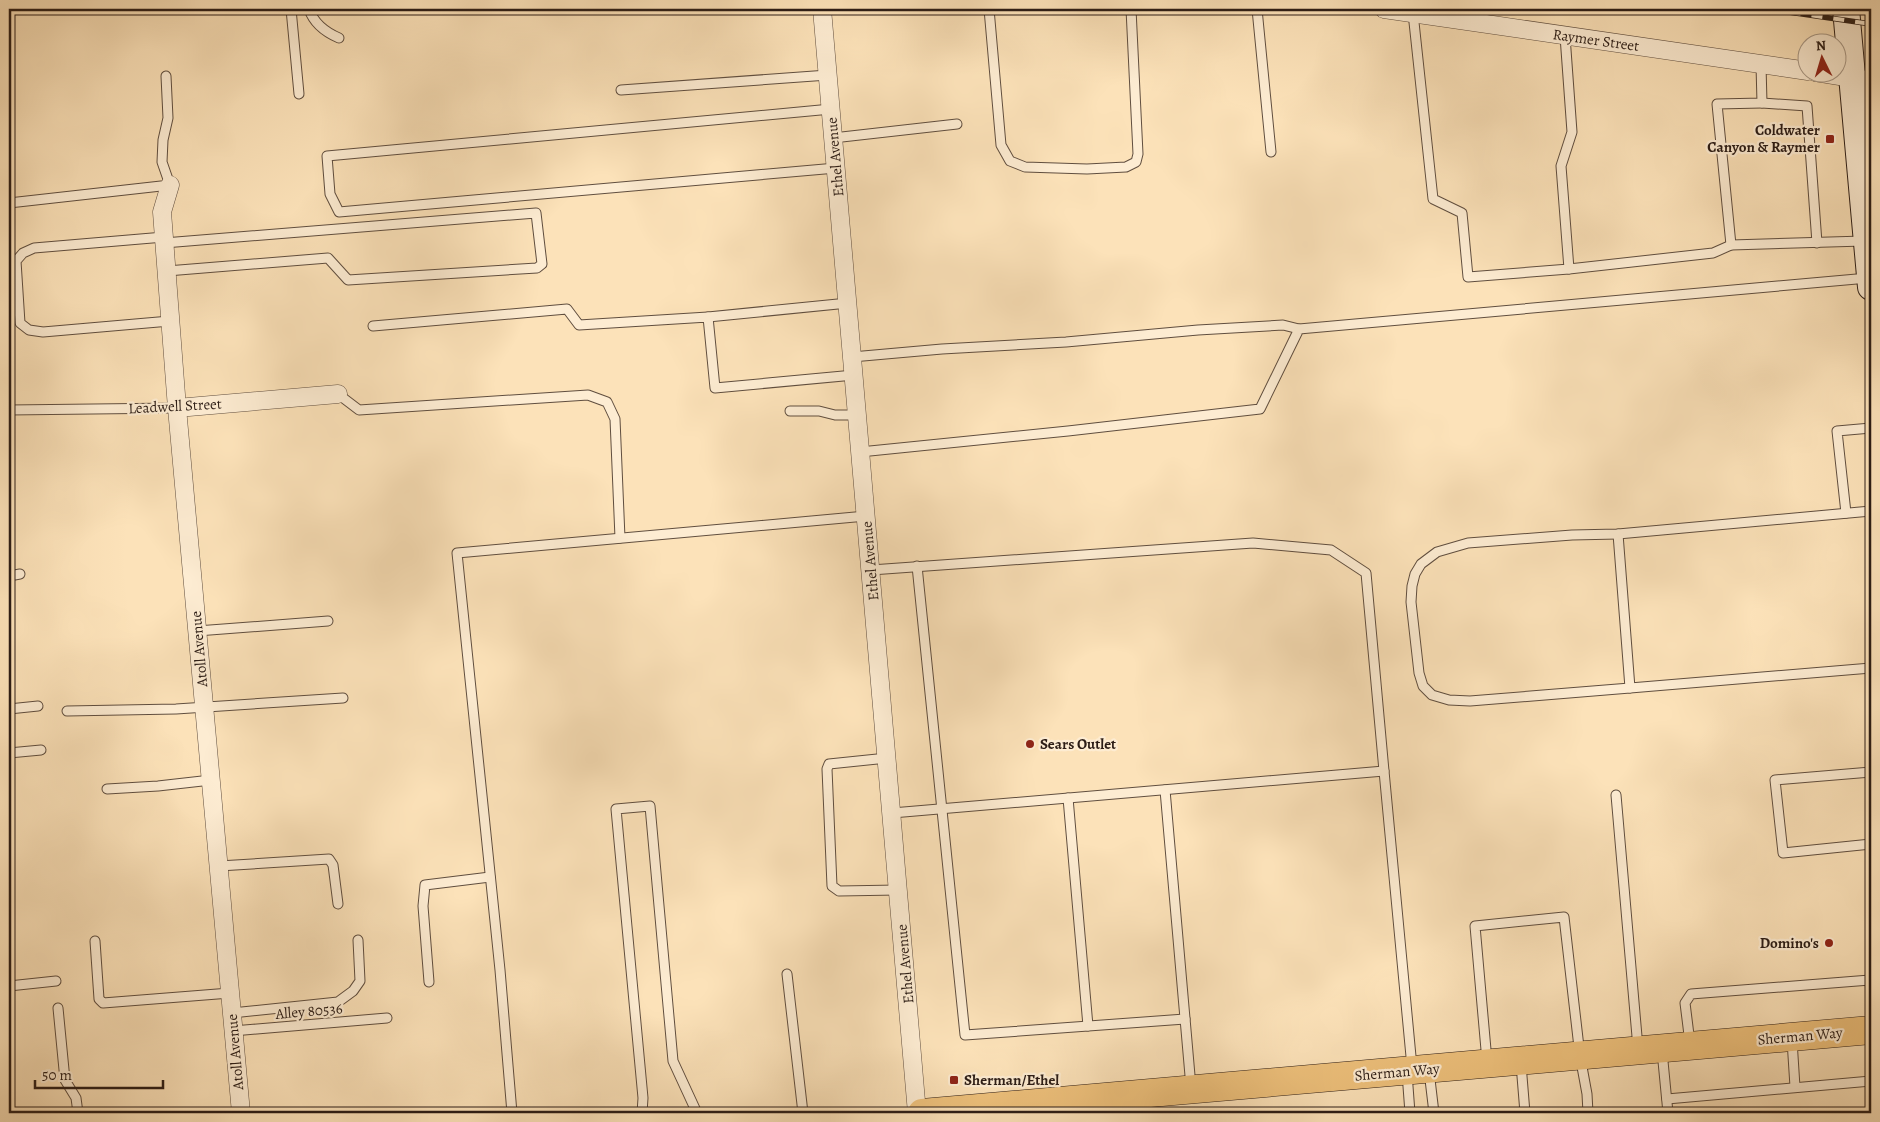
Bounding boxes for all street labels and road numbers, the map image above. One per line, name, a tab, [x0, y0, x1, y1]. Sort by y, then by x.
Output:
street label: Raymer Street	[1552, 24, 1641, 56]
street label: Ethel Avenue	[822, 116, 848, 198]
street label: Leadwell Street	[128, 394, 222, 418]
street label: Ethel Avenue	[857, 520, 883, 602]
street label: Atoll Avenue	[186, 610, 212, 689]
street label: Ethel Avenue	[892, 923, 918, 1005]
street label: Alley 80536	[274, 998, 343, 1024]
street label: Atoll Avenue	[222, 1013, 248, 1092]
street label: Sherman Way	[1757, 1022, 1844, 1050]
street label: Sherman Way	[1354, 1058, 1441, 1086]

